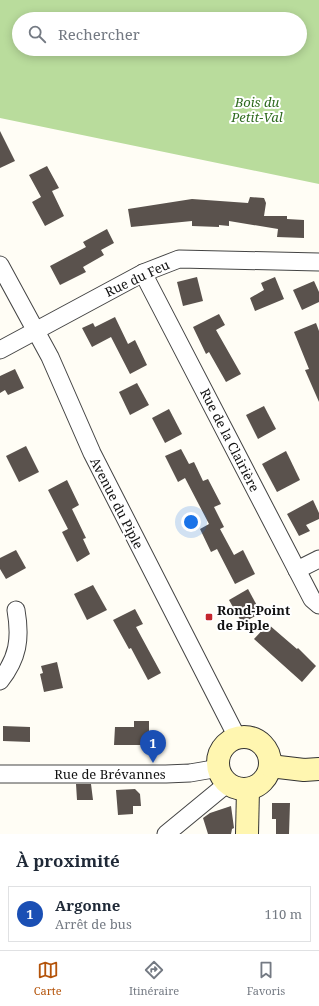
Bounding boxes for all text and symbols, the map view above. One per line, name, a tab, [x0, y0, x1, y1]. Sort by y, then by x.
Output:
search box	[12, 12, 307, 56]
icon: search	[26, 23, 48, 45]
text: Rechercher	[58, 24, 140, 44]
park label: Bois du Petit-Val	[230, 93, 283, 126]
street label: Rue du Feu	[102, 255, 172, 301]
street label: Rue de la Clairière	[196, 385, 264, 495]
street label: Avenue du Piple	[86, 454, 148, 552]
your location	[181, 512, 201, 532]
place label: Rond-Point de Piple	[217, 601, 290, 634]
marker: Rond-Point de Piple	[204, 612, 214, 622]
pin: 1	[140, 730, 166, 763]
street label: Rue de Brévannes	[54, 765, 166, 783]
text: À proximité	[16, 849, 120, 872]
text: Argonne	[55, 895, 120, 915]
text: 1	[26, 905, 34, 923]
text: 110 m	[265, 905, 302, 923]
text: Arrêt de bus	[55, 915, 132, 933]
tab: Carte	[34, 959, 62, 998]
tab: Itinéraire	[129, 959, 179, 998]
tab: Favoris	[247, 959, 285, 998]

